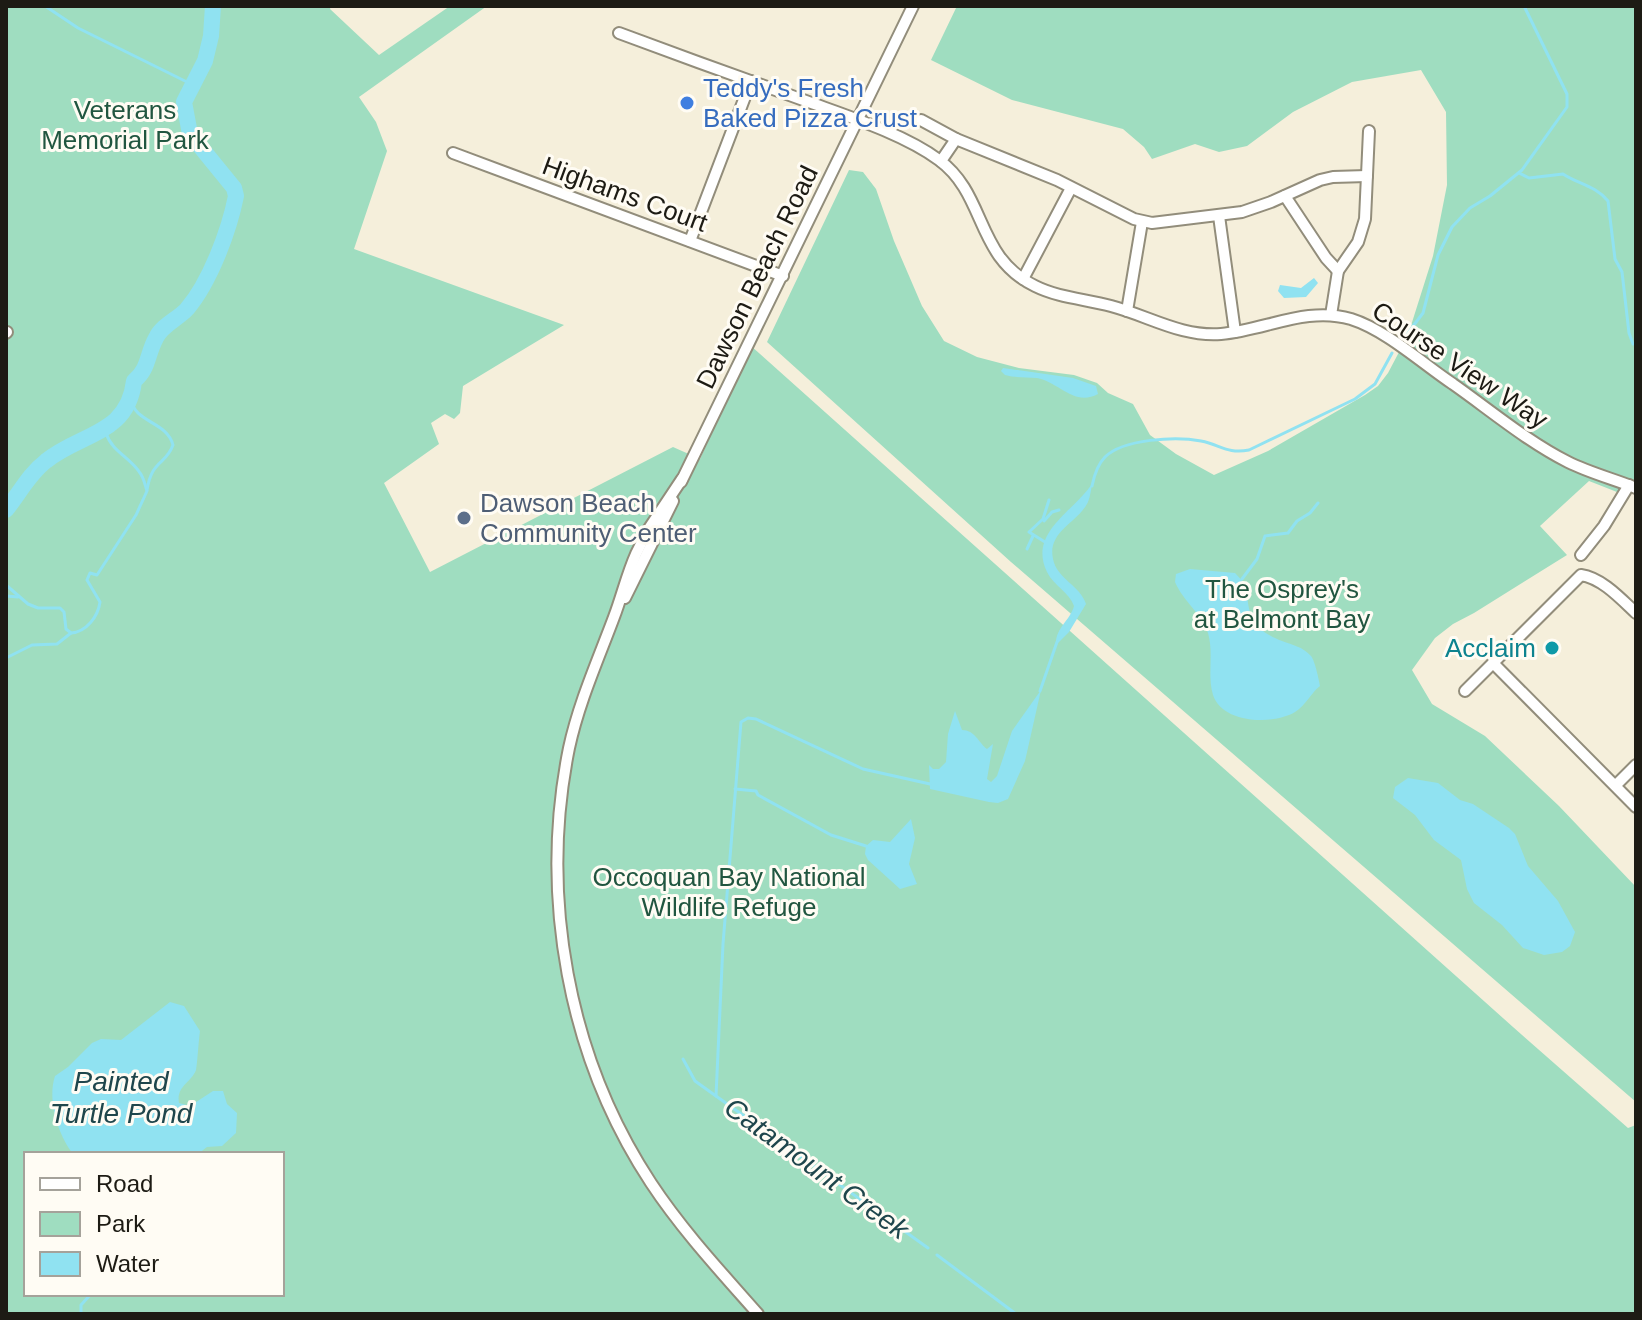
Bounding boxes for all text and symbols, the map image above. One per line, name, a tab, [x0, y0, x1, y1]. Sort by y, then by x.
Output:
place label: Teddy's Fresh Baked Pizza Crust	[703, 73, 918, 133]
marker: Teddy's Fresh Baked Pizza Crust	[678, 94, 696, 112]
park label: Veterans Memorial Park	[41, 95, 210, 155]
street label: Highams Court	[538, 150, 712, 238]
street label: Dawson Beach Road	[690, 161, 824, 393]
street label: Course View Way	[1367, 295, 1553, 435]
place label: Dawson Beach Community Center	[480, 488, 697, 548]
marker: Dawson Beach Community Center	[455, 509, 473, 527]
park label: The Osprey's at Belmont Bay	[1194, 574, 1370, 634]
place label: Acclaim	[1445, 633, 1536, 663]
marker: Acclaim	[1543, 639, 1561, 657]
park label: Occoquan Bay National Wildlife Refuge	[592, 862, 866, 922]
water label: Painted Turtle Pond	[50, 1066, 194, 1129]
water label: Catamount Creek	[719, 1091, 916, 1247]
legend	[24, 1152, 284, 1296]
text: Road	[96, 1170, 153, 1197]
text: Park	[96, 1210, 146, 1237]
text: Water	[96, 1250, 159, 1277]

